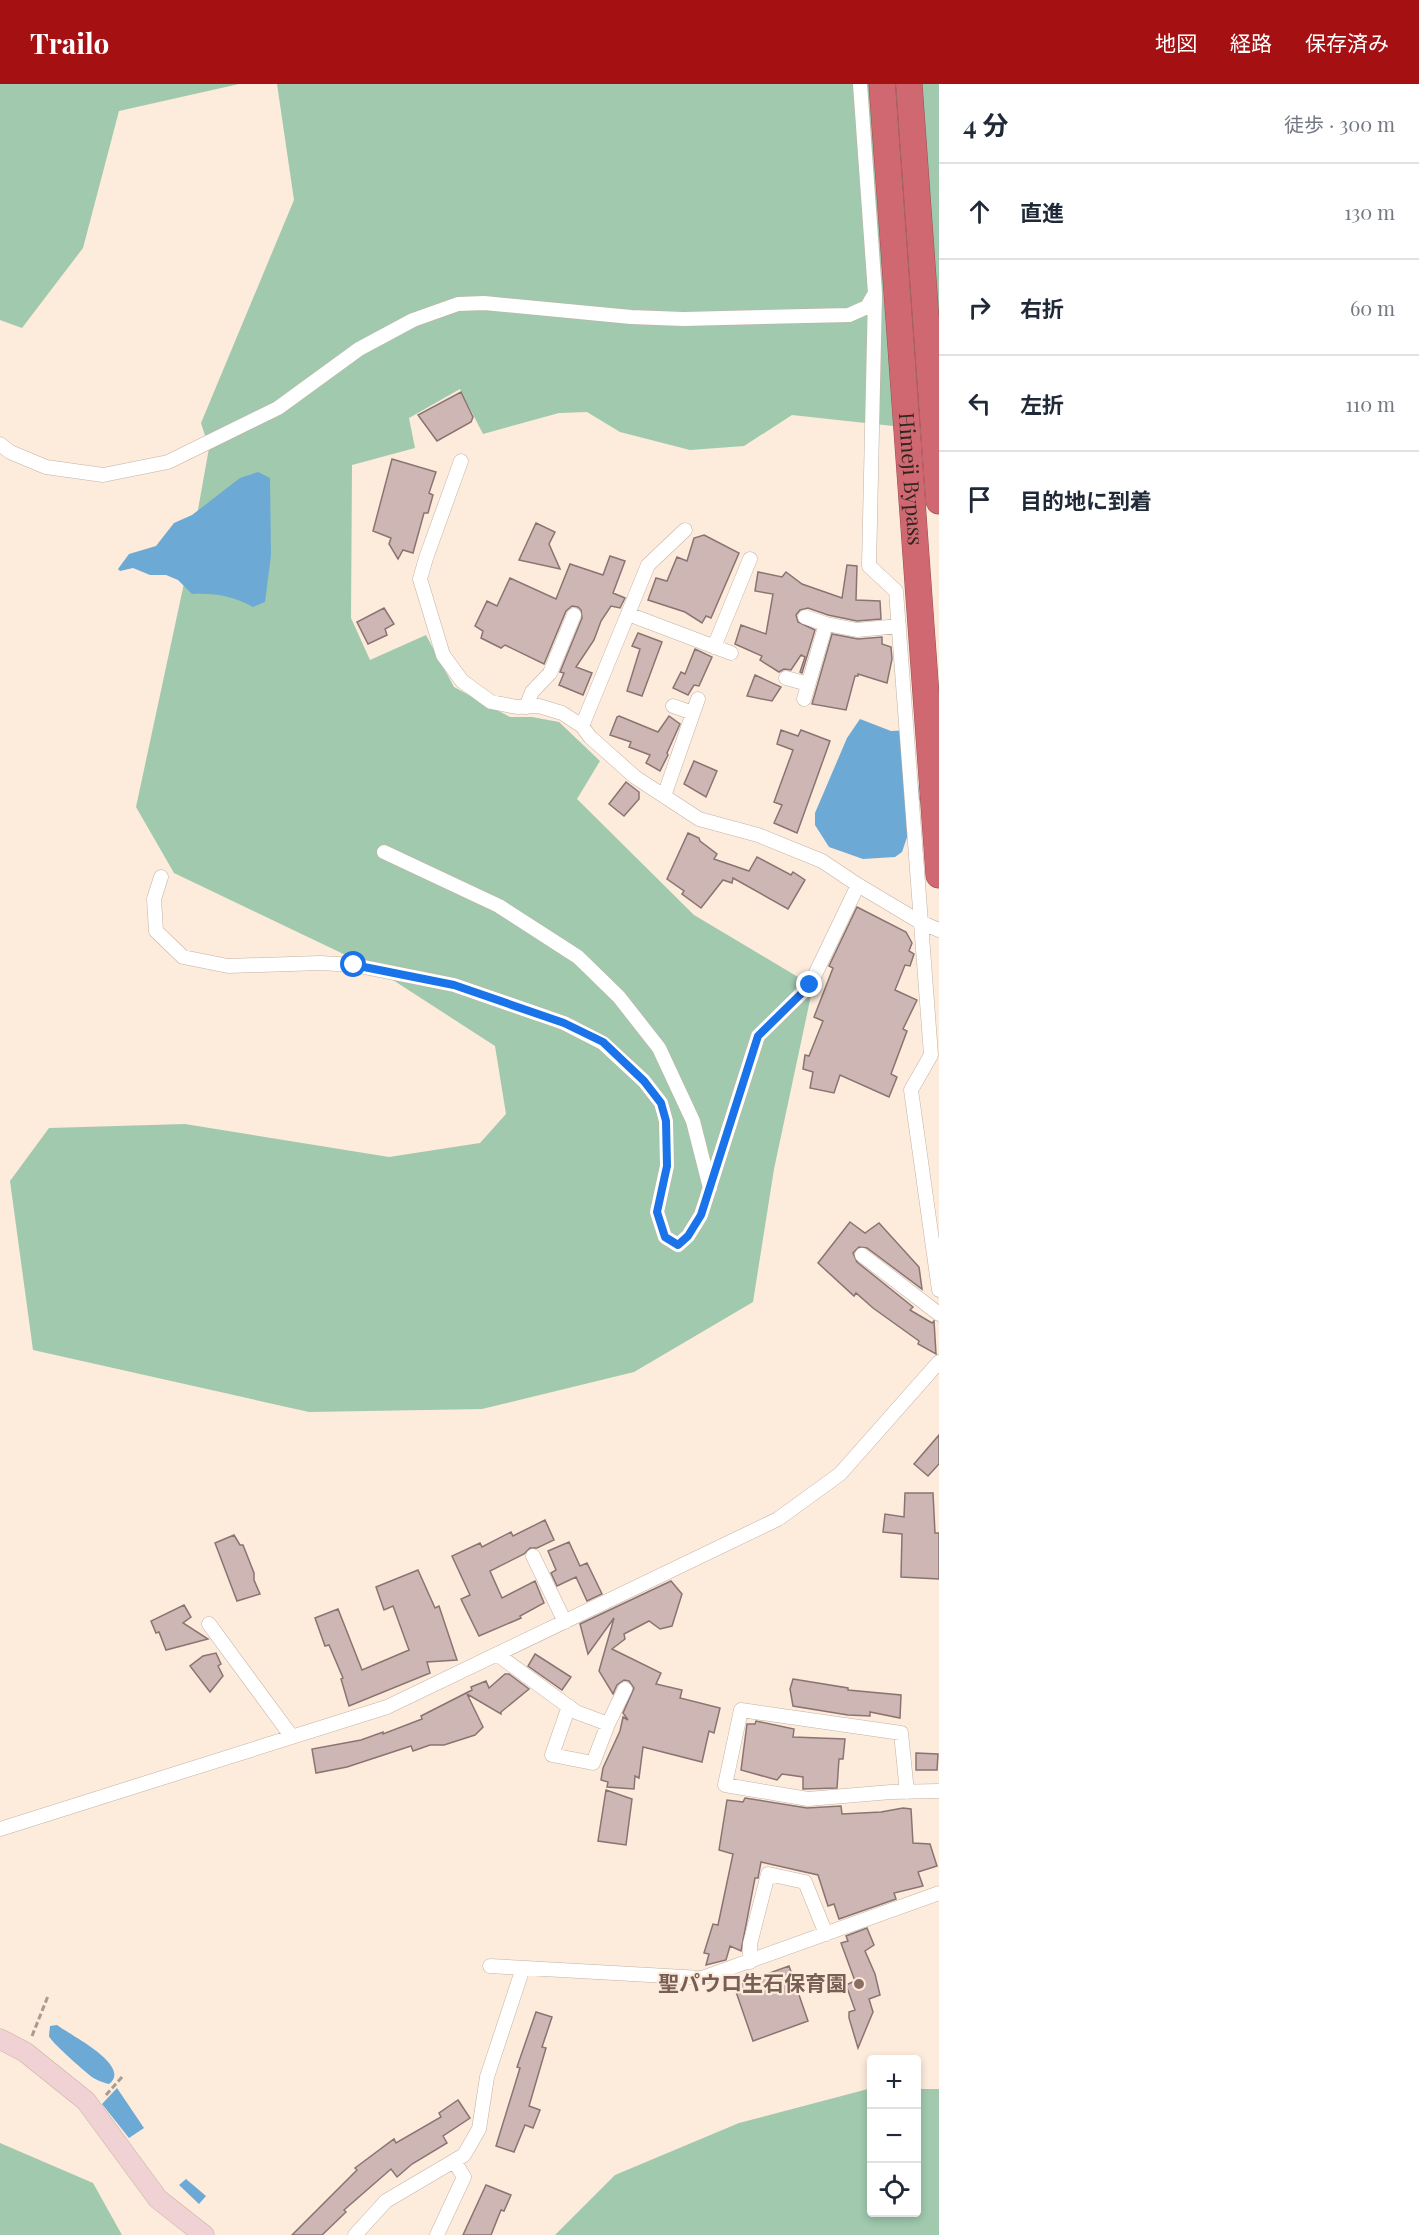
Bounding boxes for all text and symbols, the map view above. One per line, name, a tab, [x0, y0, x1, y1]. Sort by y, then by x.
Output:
text: Trailo	[30, 24, 109, 61]
text: 地図	[1155, 28, 1197, 56]
text: 経路	[1230, 28, 1272, 56]
text: 保存済み	[1305, 28, 1389, 56]
text: 4 分	[963, 107, 1009, 142]
text: 徒歩 · 300 m	[1284, 110, 1395, 137]
icon: ahead	[963, 195, 996, 228]
text: 直進	[1020, 197, 1064, 227]
text: 130 m	[1344, 198, 1395, 225]
icon: right	[963, 291, 996, 324]
text: 右折	[1020, 293, 1064, 323]
text: 60 m	[1350, 294, 1395, 321]
icon: left	[963, 387, 996, 420]
text: 左折	[1020, 389, 1064, 419]
text: 110 m	[1345, 390, 1395, 417]
street label: Himeji Bypass	[894, 411, 931, 546]
icon: arrive	[963, 483, 996, 516]
text: 目的地に到着	[1020, 485, 1152, 515]
route start	[340, 951, 366, 977]
route end	[796, 971, 822, 997]
place label: 聖パウロ生石保育園	[658, 1968, 847, 1996]
marker: 聖パウロ生石保育園	[852, 1977, 866, 1991]
map controls	[867, 2055, 921, 2217]
button: +	[867, 2055, 921, 2109]
button: −	[867, 2109, 921, 2163]
button: locate	[867, 2163, 921, 2217]

